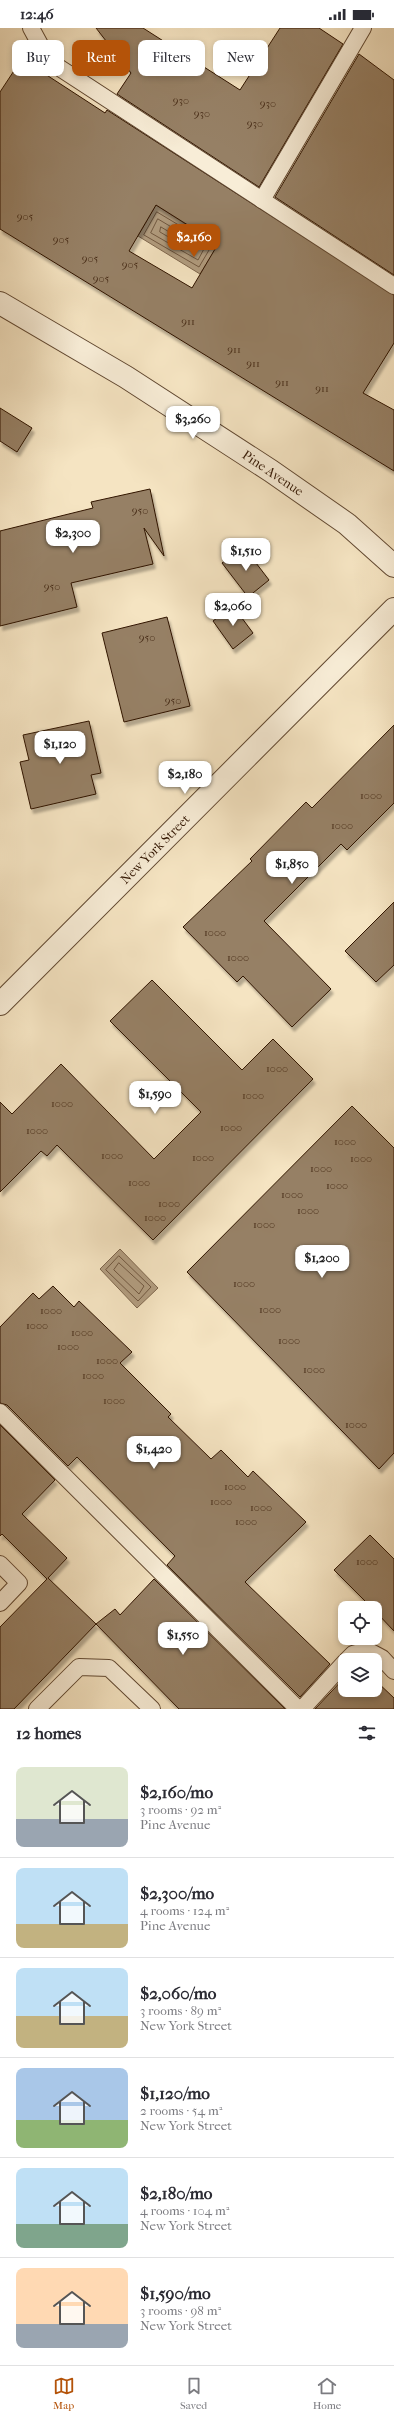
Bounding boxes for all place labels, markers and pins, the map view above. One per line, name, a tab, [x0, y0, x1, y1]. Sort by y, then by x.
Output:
pin: $2,160	[161, 224, 227, 258]
pin: $3,260	[160, 406, 226, 440]
pin: $2,300	[40, 520, 106, 554]
pin: $1,510	[213, 538, 279, 572]
pin: $2,060	[200, 593, 266, 627]
pin: $1,120	[27, 731, 93, 765]
pin: $2,180	[152, 761, 218, 795]
pin: $1,850	[259, 851, 325, 885]
pin: $1,590	[122, 1081, 188, 1115]
pin: $1,200	[289, 1245, 355, 1279]
pin: $1,420	[121, 1436, 187, 1470]
pin: $1,550	[150, 1622, 216, 1656]

